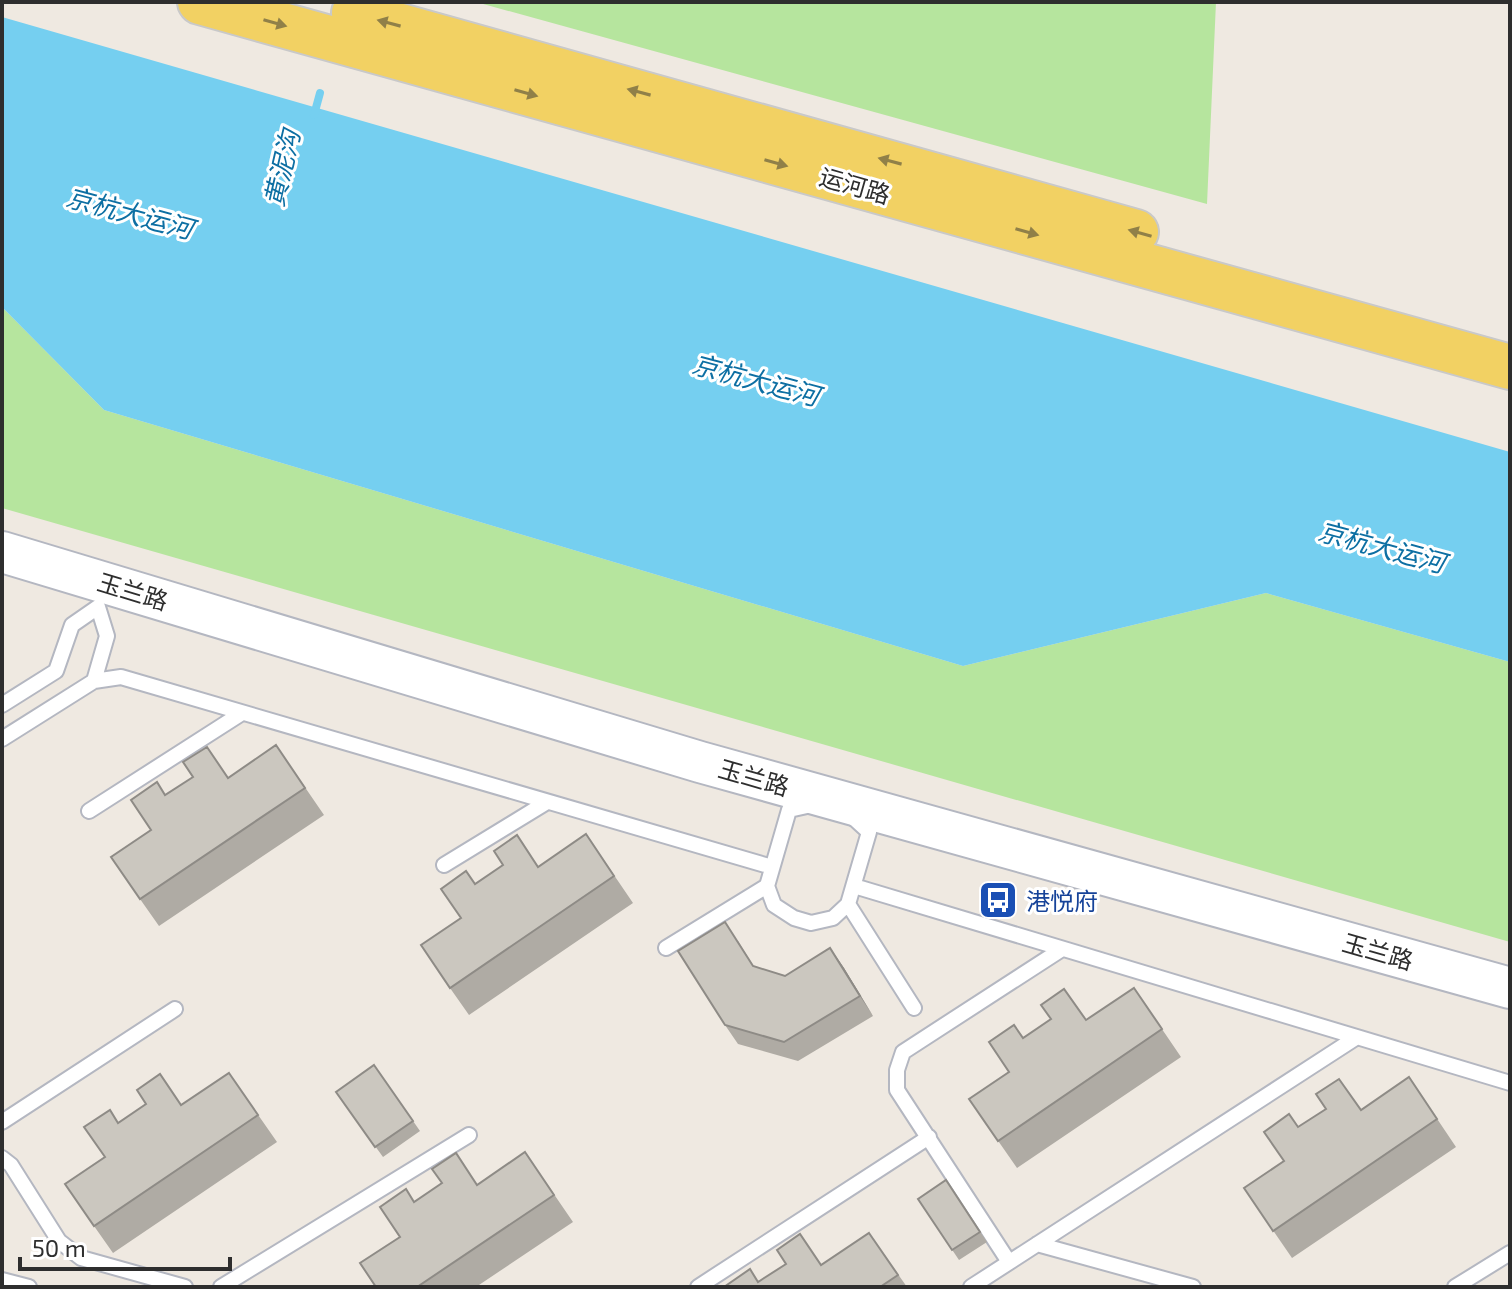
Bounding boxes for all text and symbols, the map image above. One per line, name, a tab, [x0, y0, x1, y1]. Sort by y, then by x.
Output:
one-way arrow	[376, 16, 401, 28]
one-way arrow	[264, 17, 288, 30]
one-way arrow	[627, 85, 651, 98]
one-way arrow	[514, 87, 538, 100]
water label: 黄泥沟	[257, 124, 306, 209]
one-way arrow	[877, 155, 902, 167]
one-way arrow	[764, 157, 789, 169]
street label: 运河路	[816, 161, 894, 209]
water label: 京杭大运河	[63, 180, 202, 245]
one-way arrow	[1127, 226, 1151, 239]
one-way arrow	[1014, 227, 1039, 239]
water label: 京杭大运河	[689, 347, 828, 412]
water label: 京杭大运河	[1315, 514, 1454, 579]
street label: 玉兰路	[94, 567, 172, 615]
street label: 玉兰路	[715, 753, 793, 801]
bus stop icon: 港悦府	[977, 879, 1019, 921]
place label: 港悦府	[1026, 886, 1098, 915]
street label: 玉兰路	[1339, 927, 1417, 975]
scale bar	[20, 1221, 230, 1271]
text: 50 m	[32, 1233, 86, 1262]

